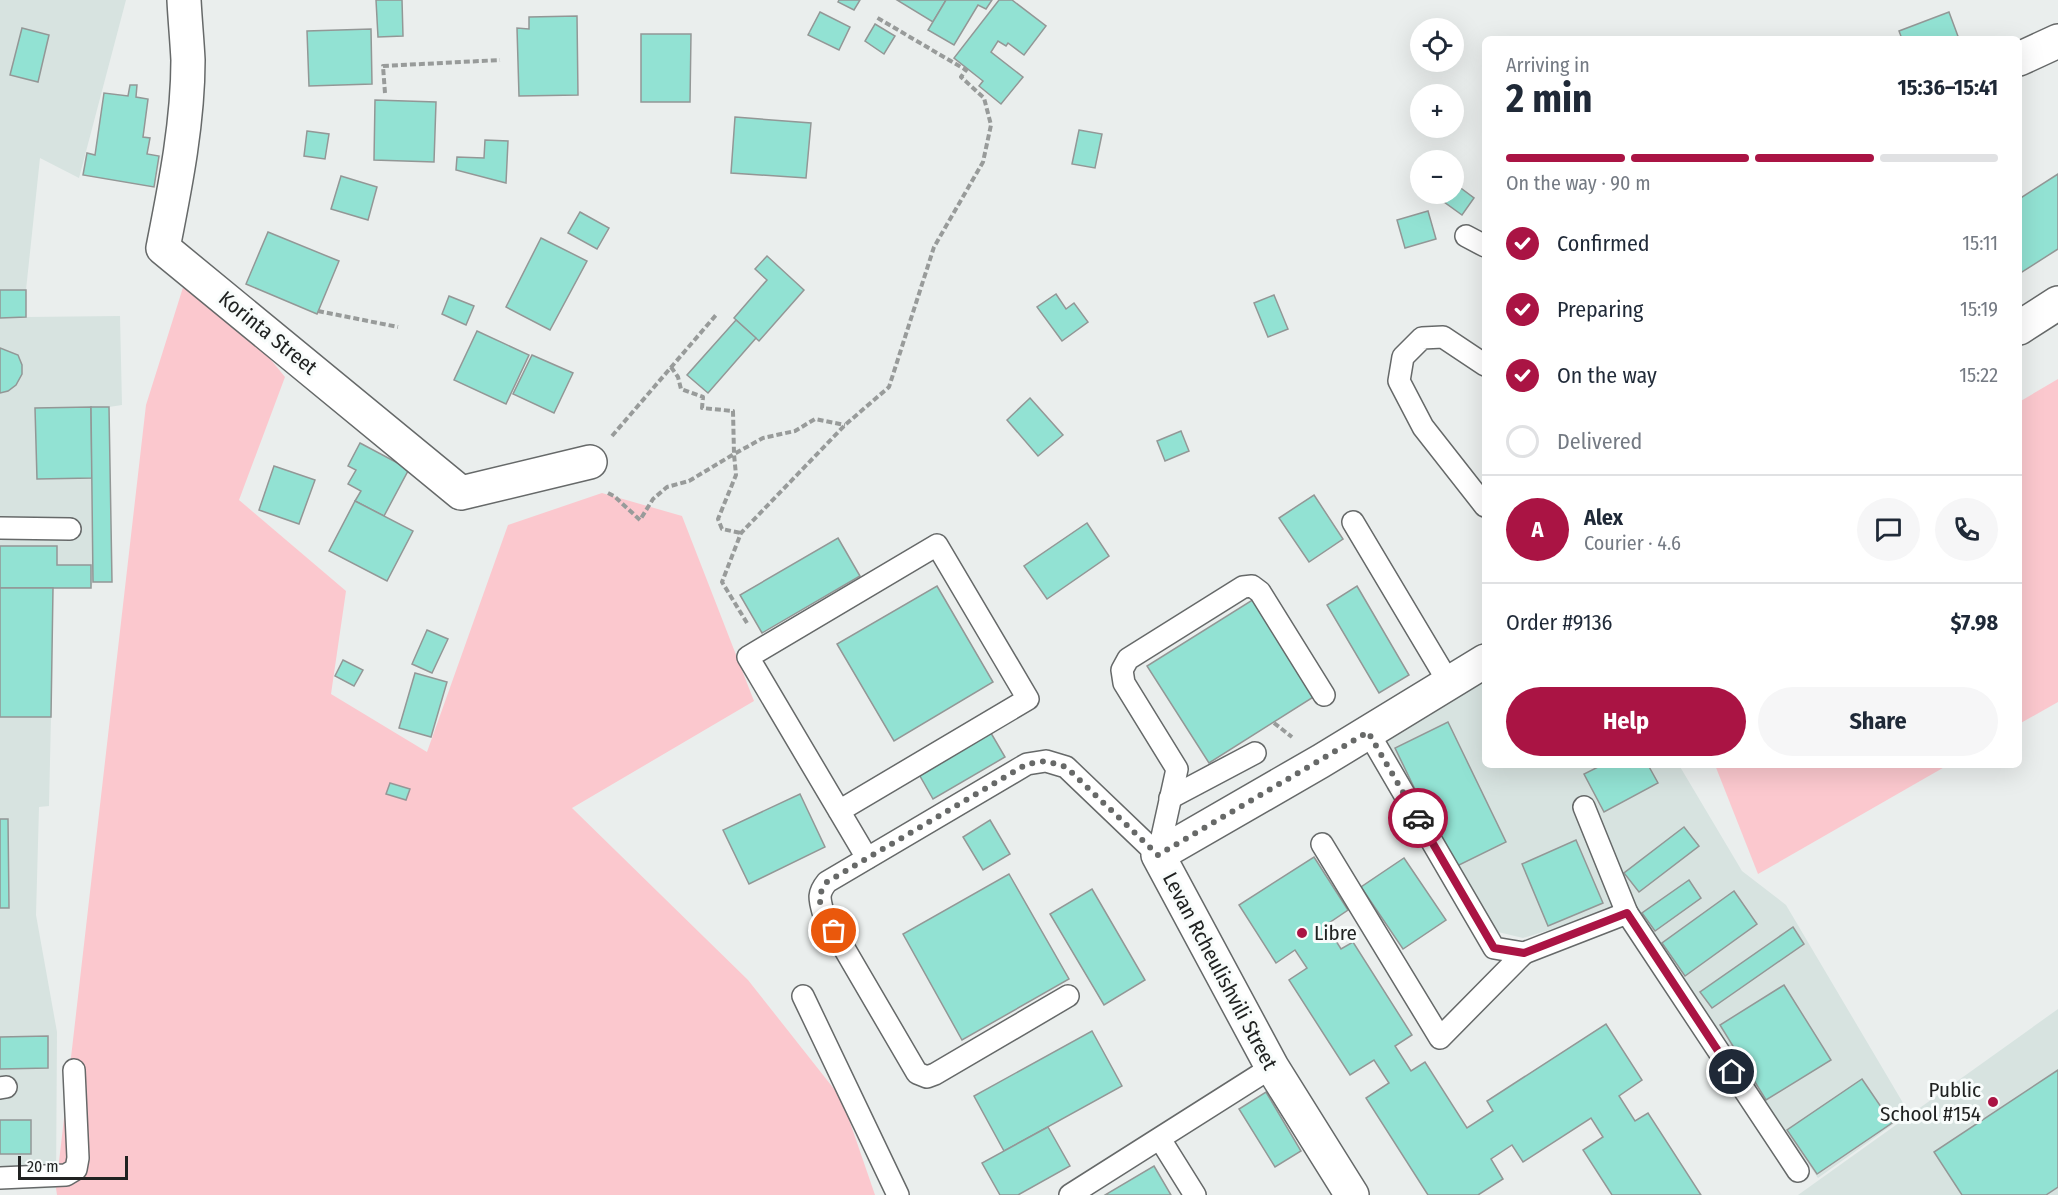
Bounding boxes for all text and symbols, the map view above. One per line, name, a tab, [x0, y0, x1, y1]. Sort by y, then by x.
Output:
map controls	[1410, 18, 1464, 204]
button: locate	[1410, 18, 1464, 72]
text: Arriving in	[1506, 53, 1590, 77]
text: 15:36–15:41	[1898, 74, 1998, 101]
text: 2 min	[1506, 76, 1592, 122]
button: +	[1410, 84, 1464, 138]
button: −	[1410, 150, 1464, 204]
text: On the way · 90 m	[1506, 171, 1651, 195]
icon: check	[1506, 227, 1539, 260]
text: Confirmed	[1557, 230, 1650, 257]
text: 15:11	[1962, 231, 1998, 255]
street label: Korinta Street	[214, 285, 323, 381]
icon: check	[1506, 293, 1539, 326]
text: Preparing	[1557, 296, 1643, 323]
text: 15:19	[1960, 297, 1998, 321]
icon: check	[1506, 359, 1539, 392]
text: On the way	[1557, 362, 1657, 389]
text: 15:22	[1959, 363, 1998, 387]
text: Delivered	[1557, 428, 1642, 455]
button: chat	[1857, 498, 1920, 561]
button: phone	[1935, 498, 1998, 561]
text: Alex	[1584, 504, 1623, 531]
text: A	[1532, 516, 1543, 543]
text: Courier · 4.6	[1584, 531, 1681, 555]
text: Order #9136	[1506, 609, 1613, 636]
text: $7.98	[1950, 609, 1998, 636]
button: Help	[1506, 687, 1746, 756]
button: Share	[1758, 687, 1998, 756]
courier	[1388, 788, 1448, 848]
icon: car	[1402, 802, 1435, 835]
street label: Levan Rcheulishvili Street	[1157, 868, 1283, 1074]
pin	[808, 905, 859, 956]
icon: bag	[817, 914, 850, 947]
place label: Libre	[1314, 920, 1357, 946]
marker: Libre	[1295, 926, 1309, 940]
pin	[1706, 1046, 1757, 1097]
icon: home	[1715, 1055, 1748, 1088]
place label: Public School #154	[1880, 1077, 1981, 1127]
marker: Public School #154	[1986, 1095, 2000, 1109]
scale bar	[18, 1153, 128, 1180]
text: 20 m	[27, 1157, 58, 1176]

